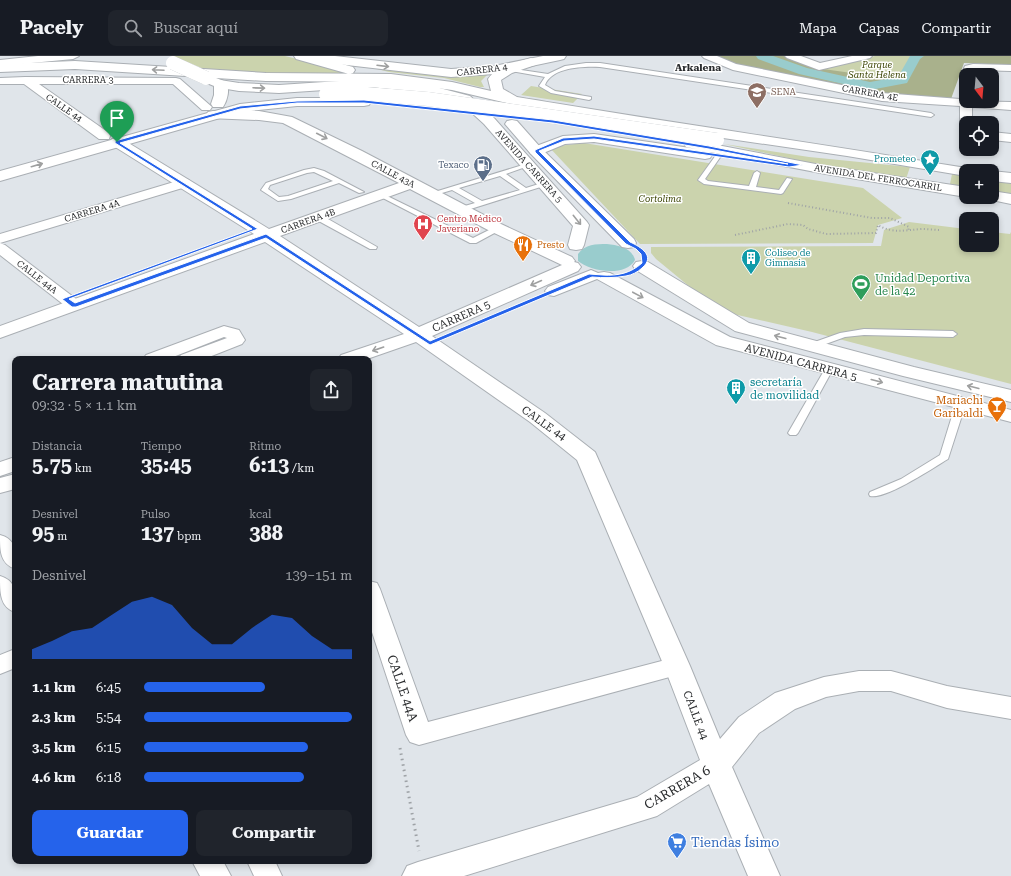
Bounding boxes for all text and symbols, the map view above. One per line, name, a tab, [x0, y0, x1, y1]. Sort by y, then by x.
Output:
search box	[108, 10, 388, 46]
text: Pacely	[20, 16, 84, 39]
icon: search	[122, 17, 144, 39]
text: Buscar aquí	[154, 19, 238, 37]
text: Mapa	[799, 20, 837, 36]
text: Capas	[859, 20, 900, 36]
text: Compartir	[922, 20, 991, 36]
park label: Parque Santa Helena	[847, 60, 906, 80]
one-way arrow	[376, 62, 389, 70]
street label: CARRERA 4	[456, 62, 508, 78]
district label: Arkalena	[675, 62, 721, 73]
one-way arrow	[152, 67, 165, 74]
north arrow	[959, 68, 999, 108]
map controls	[959, 68, 999, 252]
street label: CARRERA 3	[63, 75, 113, 85]
school or university icon: SENA	[746, 81, 768, 109]
street label: CARRERA 4E	[841, 83, 899, 103]
one-way arrow	[252, 84, 265, 92]
place label: SENA	[771, 87, 796, 97]
street label: CALLE 44	[44, 92, 84, 124]
pin	[100, 101, 134, 142]
icon: arrive	[106, 107, 128, 129]
button: locate	[959, 116, 999, 156]
street label: AVENIDA CARRERA 5	[494, 127, 564, 205]
one-way arrow	[316, 133, 328, 141]
place icon: Prometeo	[919, 148, 941, 176]
fuel station icon: Texaco	[472, 154, 494, 182]
place label: Prometeo	[874, 154, 916, 164]
street label: CALLE 43A	[369, 158, 417, 190]
place label: Texaco	[438, 160, 469, 170]
one-way arrow	[31, 161, 44, 168]
street label: AVENIDA DEL FERROCARRIL	[813, 163, 943, 193]
button: +	[959, 164, 999, 204]
park label: Cortolima	[639, 194, 682, 204]
street label: CARRERA 4A	[63, 198, 122, 224]
street label: CARRERA 4B	[280, 207, 336, 235]
button: −	[959, 212, 999, 252]
hospital icon: Centro Médico Javeriano	[412, 213, 434, 241]
place label: Centro Médico Javeriano	[437, 214, 502, 234]
one-way arrow	[572, 215, 581, 225]
restaurant icon: Presto	[512, 234, 534, 262]
place label: Presto	[537, 240, 565, 250]
building icon: Coliseo de Gimnasia	[740, 247, 762, 275]
place label: Coliseo de Gimnasia	[765, 248, 811, 268]
street label: CALLE 44A	[15, 258, 60, 296]
place label: Unidad Deportiva de la 42	[875, 272, 970, 298]
sports icon: Unidad Deportiva de la 42	[850, 273, 872, 301]
one-way arrow	[531, 280, 543, 287]
one-way arrow	[632, 292, 644, 300]
street label: CARRERA 5	[430, 298, 492, 335]
one-way arrow	[773, 333, 786, 340]
street label: AVENIDA CARRERA 5	[743, 341, 858, 384]
one-way arrow	[371, 346, 384, 353]
button: share	[310, 369, 352, 411]
text: Carrera matutina	[32, 370, 223, 395]
place label: secretaría de movilidad	[750, 376, 819, 402]
building icon: secretaría de movilidad	[725, 377, 747, 405]
one-way arrow	[871, 378, 884, 386]
one-way arrow	[967, 383, 980, 391]
place label: Mariachi Garibaldi	[933, 394, 983, 420]
bar icon: Mariachi Garibaldi	[986, 395, 1008, 423]
text: 09:32 · 5 × 1.1 km	[32, 398, 137, 413]
street label: CALLE 44	[519, 403, 569, 444]
text: Distancia	[32, 440, 82, 453]
text: Tiempo	[141, 440, 182, 453]
text: Ritmo	[249, 440, 281, 453]
text: 5.75	[32, 453, 72, 477]
text: 35:45	[141, 453, 192, 477]
text: 6:13	[249, 453, 289, 477]
text: km	[72, 462, 92, 475]
text: /km	[289, 462, 314, 475]
text: Desnivel	[32, 508, 78, 521]
text: Pulso	[141, 508, 170, 521]
text: kcal	[249, 508, 271, 521]
text: 95	[32, 521, 54, 545]
text: 137	[141, 521, 174, 545]
text: 388	[249, 521, 283, 545]
text: m	[54, 530, 67, 543]
text: bpm	[174, 530, 201, 543]
text: Desnivel	[32, 568, 86, 583]
text: 139–151 m	[285, 568, 352, 583]
street label: CALLE 44A	[384, 653, 421, 724]
text: 1.1 km	[32, 680, 75, 695]
text: 6:45	[96, 680, 121, 695]
street label: CALLE 44	[680, 689, 711, 742]
text: 2.3 km	[32, 710, 75, 725]
text: 5:54	[96, 710, 121, 725]
text: 3.5 km	[32, 740, 75, 755]
text: 6:15	[96, 740, 121, 755]
street label: CARRERA 6	[642, 763, 713, 812]
text: 4.6 km	[32, 770, 75, 785]
text: 6:18	[96, 770, 121, 785]
button: Guardar	[32, 810, 188, 856]
button: Compartir	[196, 810, 352, 856]
supermarket icon: Tiendas Ísimo	[666, 831, 688, 859]
place label: Tiendas Ísimo	[691, 834, 779, 850]

